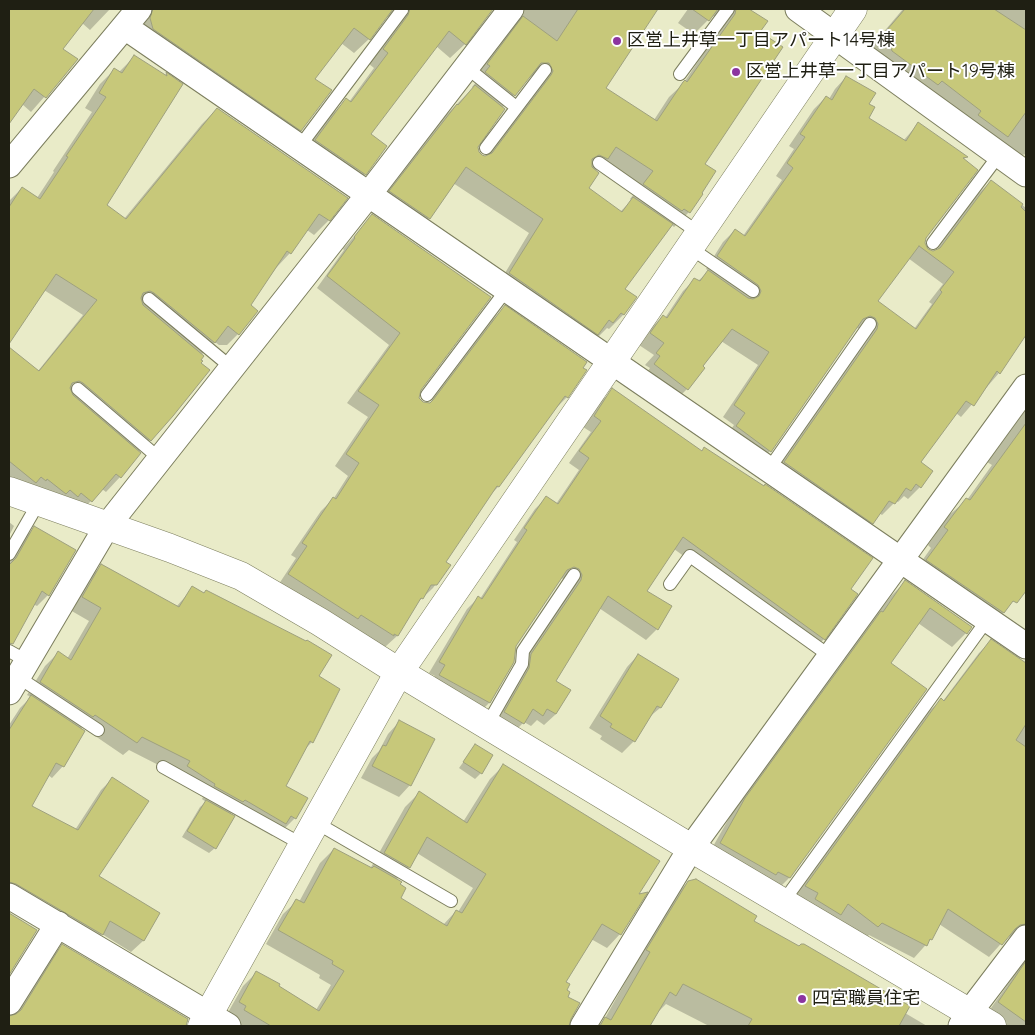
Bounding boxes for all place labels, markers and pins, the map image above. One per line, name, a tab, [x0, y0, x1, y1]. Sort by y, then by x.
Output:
place label: 区営上井草一丁目アパート14号棟	[627, 30, 895, 52]
marker: 区営上井草一丁目アパート14号棟	[611, 35, 623, 47]
place label: 区営上井草一丁目アパート19号棟	[746, 61, 1015, 83]
marker: 区営上井草一丁目アパート19号棟	[730, 66, 742, 78]
place label: 四宮職員住宅	[812, 988, 920, 1010]
marker: 四宮職員住宅	[796, 993, 808, 1005]

